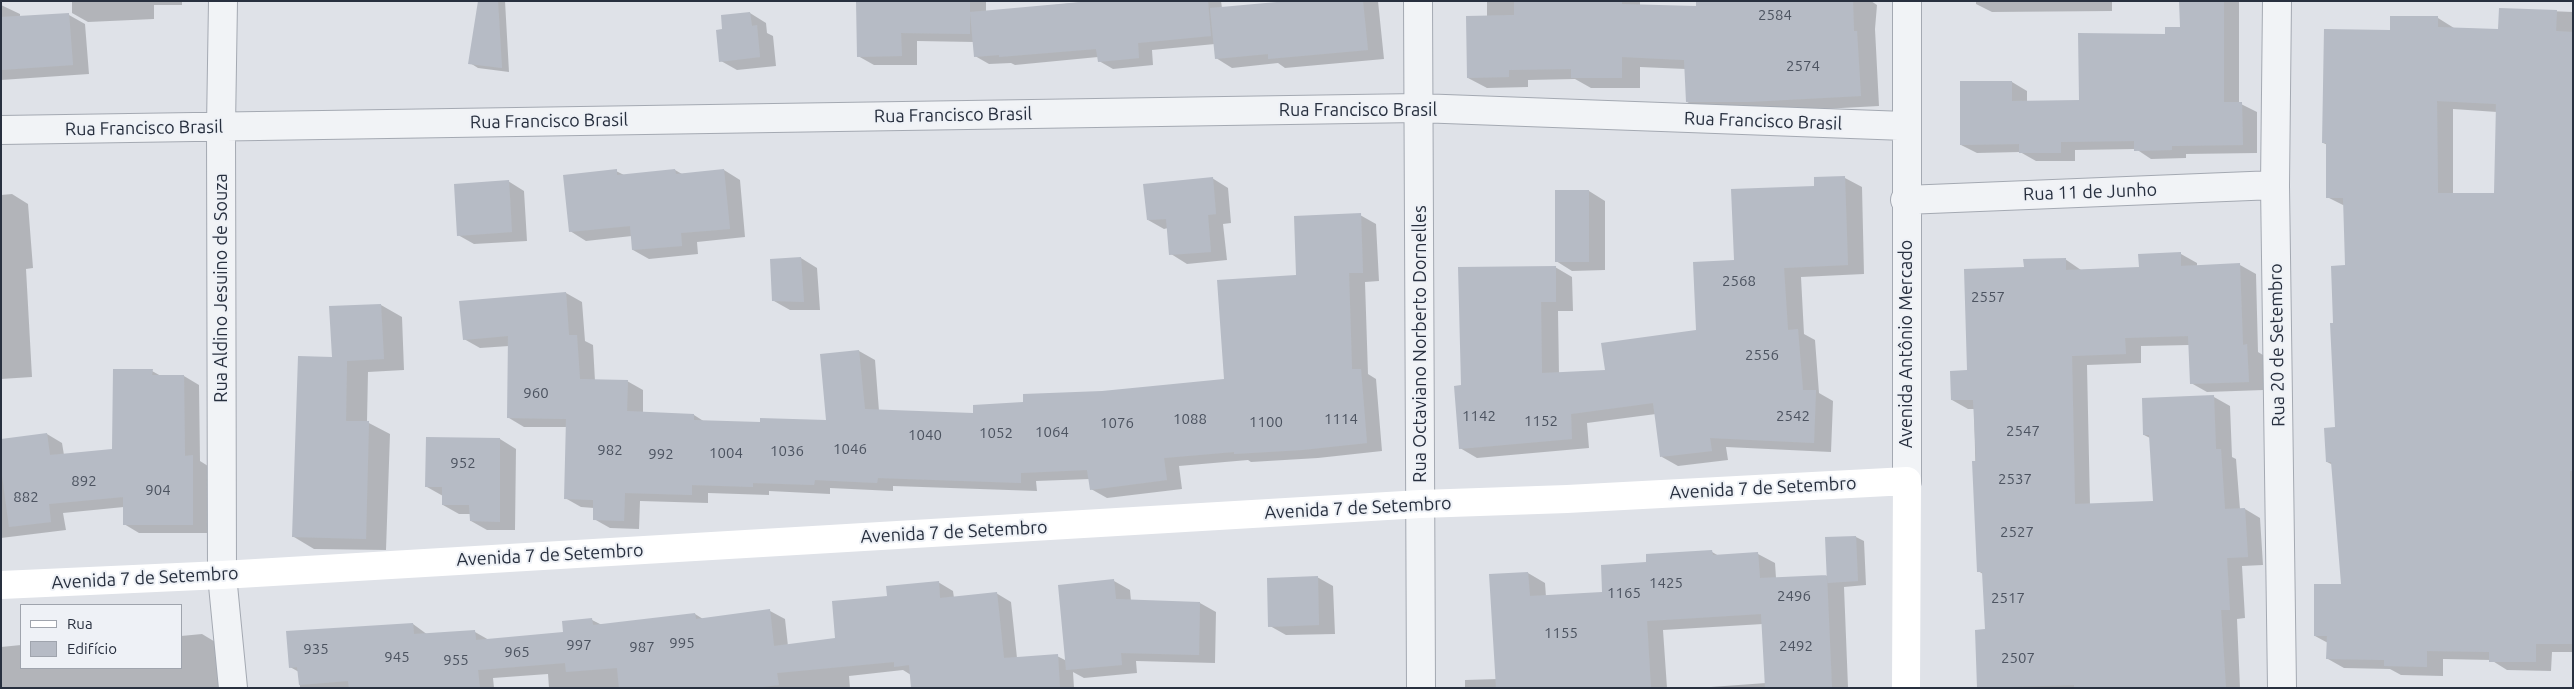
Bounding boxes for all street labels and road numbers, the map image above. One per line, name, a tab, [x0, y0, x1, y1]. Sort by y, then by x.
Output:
street label: Rua Francisco Brasil	[1279, 99, 1437, 121]
street label: Rua Francisco Brasil	[874, 103, 1032, 127]
street label: Rua Francisco Brasil	[1684, 107, 1842, 135]
street label: Rua Francisco Brasil	[470, 109, 628, 133]
street label: Rua Francisco Brasil	[65, 116, 223, 140]
street label: Rua Aldino Jesuino de Souza	[210, 173, 232, 403]
street label: Rua 11 de Junho	[2023, 179, 2157, 205]
street label: Rua Octaviano Norberto Dornelles	[1409, 205, 1431, 483]
street label: Avenida Antônio Mercado	[1895, 240, 1917, 448]
street label: Rua 20 de Setembro	[2265, 263, 2289, 427]
street label: Avenida 7 de Setembro	[1669, 472, 1857, 504]
street label: Avenida 7 de Setembro	[1264, 492, 1452, 524]
street label: Avenida 7 de Setembro	[860, 516, 1048, 548]
street label: Avenida 7 de Setembro	[456, 539, 644, 571]
street label: Avenida 7 de Setembro	[51, 562, 239, 594]

